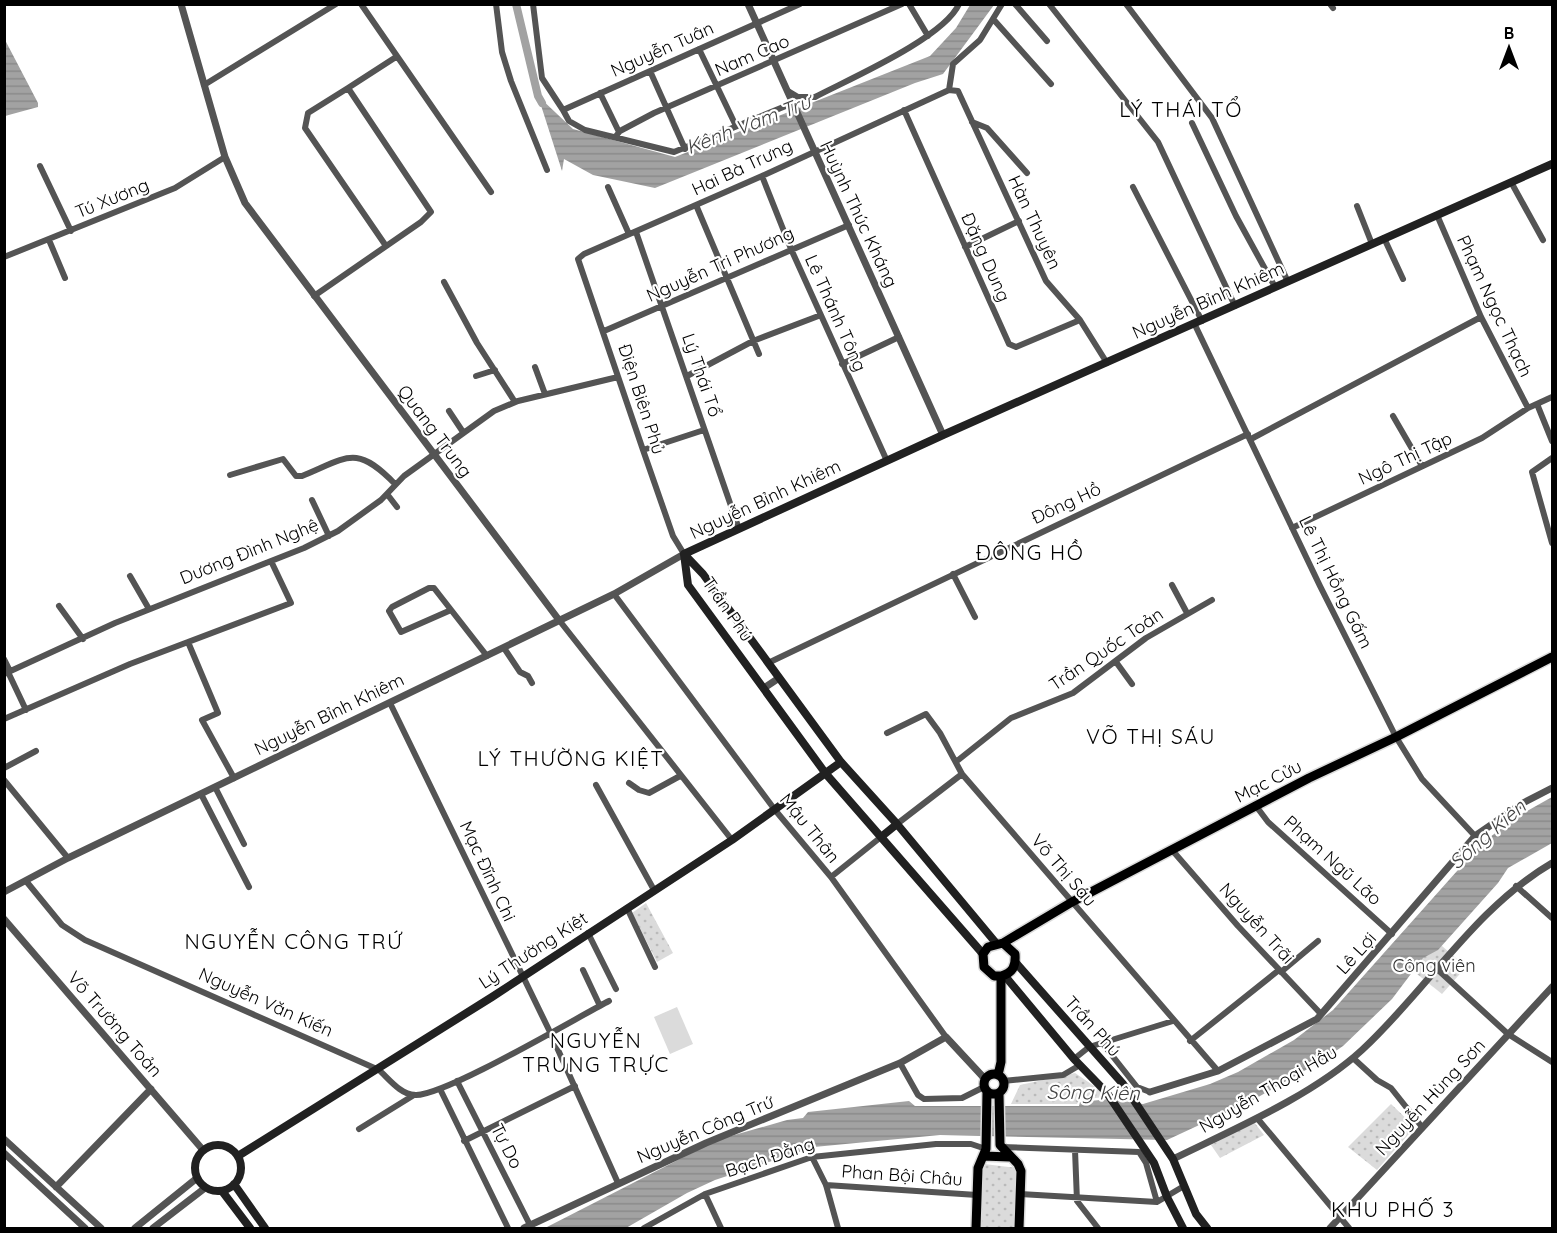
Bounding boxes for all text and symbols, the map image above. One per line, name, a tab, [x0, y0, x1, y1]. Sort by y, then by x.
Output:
street label: Nguyễn Tuân	[607, 16, 717, 82]
north arrow	[1479, 18, 1539, 78]
text: B	[1504, 23, 1514, 43]
street label: Nam Cao	[711, 29, 793, 81]
water label: Kênh Vàm Trư	[682, 87, 818, 159]
district label: LÝ THÁI TỔ	[1119, 96, 1243, 122]
street label: Hai Bà Trưng	[688, 134, 796, 200]
street label: Huỳnh Thúc Kháng	[815, 137, 903, 291]
street label: Hàn Thuyên	[1003, 171, 1067, 273]
street label: Tú Xương	[72, 173, 152, 223]
street label: Đặng Dung	[956, 209, 1016, 305]
street label: Nguyễn Tri Phương	[643, 221, 797, 307]
street label: Phạm Ngọc Thạch	[1452, 231, 1538, 381]
street label: Lê Thánh Tông	[800, 251, 872, 375]
street label: Nguyễn Bỉnh Khiêm	[1128, 256, 1288, 344]
street label: Lý Thái Tổ	[677, 330, 727, 420]
street label: Điện Biên Phủ	[613, 341, 671, 457]
street label: Quang Trung	[393, 380, 477, 482]
street label: Ngô Thị Tập	[1354, 426, 1456, 490]
street label: Nguyễn Bỉnh Khiêm	[686, 454, 844, 544]
street label: Đông Hồ	[1028, 477, 1104, 529]
street label: Lê Thị Hồng Gấm	[1294, 512, 1378, 652]
street label: Dương Đình Nghệ	[176, 513, 322, 589]
district label: ĐÔNG HỒ	[976, 539, 1084, 565]
street label: Trần Phú	[697, 572, 759, 646]
street label: Trần Quốc Toản	[1044, 602, 1168, 696]
street label: Nguyễn Bỉnh Khiêm	[250, 668, 408, 760]
district label: VÕ THỊ SÁU	[1086, 723, 1216, 749]
district label: LÝ THƯỜNG KIỆT	[478, 745, 664, 771]
street label: Mạc Cửu	[1231, 754, 1305, 808]
street label: Mậu Thân	[775, 788, 845, 868]
water label: Sông Kiên	[1444, 794, 1531, 874]
street label: Phạm Ngũ Lão	[1279, 810, 1387, 910]
street label: Mạc Đĩnh Chi	[455, 817, 521, 925]
street label: Võ Thị Sáu	[1026, 829, 1102, 911]
street label: Nguyễn Trãi	[1215, 878, 1299, 968]
street label: Lý Thường Kiệt	[474, 906, 592, 994]
street label: Lê Lợi	[1331, 927, 1381, 979]
district label: NGUYỄN CÔNG TRỨ	[185, 928, 403, 954]
park label: Công viên	[1392, 954, 1476, 977]
street label: Nguyễn Văn Kiến	[195, 962, 337, 1042]
street label: Võ Trường Toản	[63, 966, 167, 1082]
street label: Trần Phú	[1060, 991, 1126, 1061]
district label: NGUYỄN TRUNG TRỰC	[522, 1027, 670, 1077]
street label: Nguyễn Hùng Sơn	[1370, 1034, 1490, 1160]
street label: Nguyễn Thoại Hầu	[1195, 1040, 1341, 1138]
water label: Sông Kiên	[1046, 1079, 1140, 1105]
street label: Nguyễn Công Trứ	[633, 1090, 777, 1168]
street label: Tự Do	[486, 1119, 528, 1173]
street label: Bạch Đằng	[722, 1132, 818, 1182]
street label: Phan Bội Châu	[841, 1159, 963, 1191]
district label: KHU PHỐ 3	[1331, 1196, 1455, 1222]

